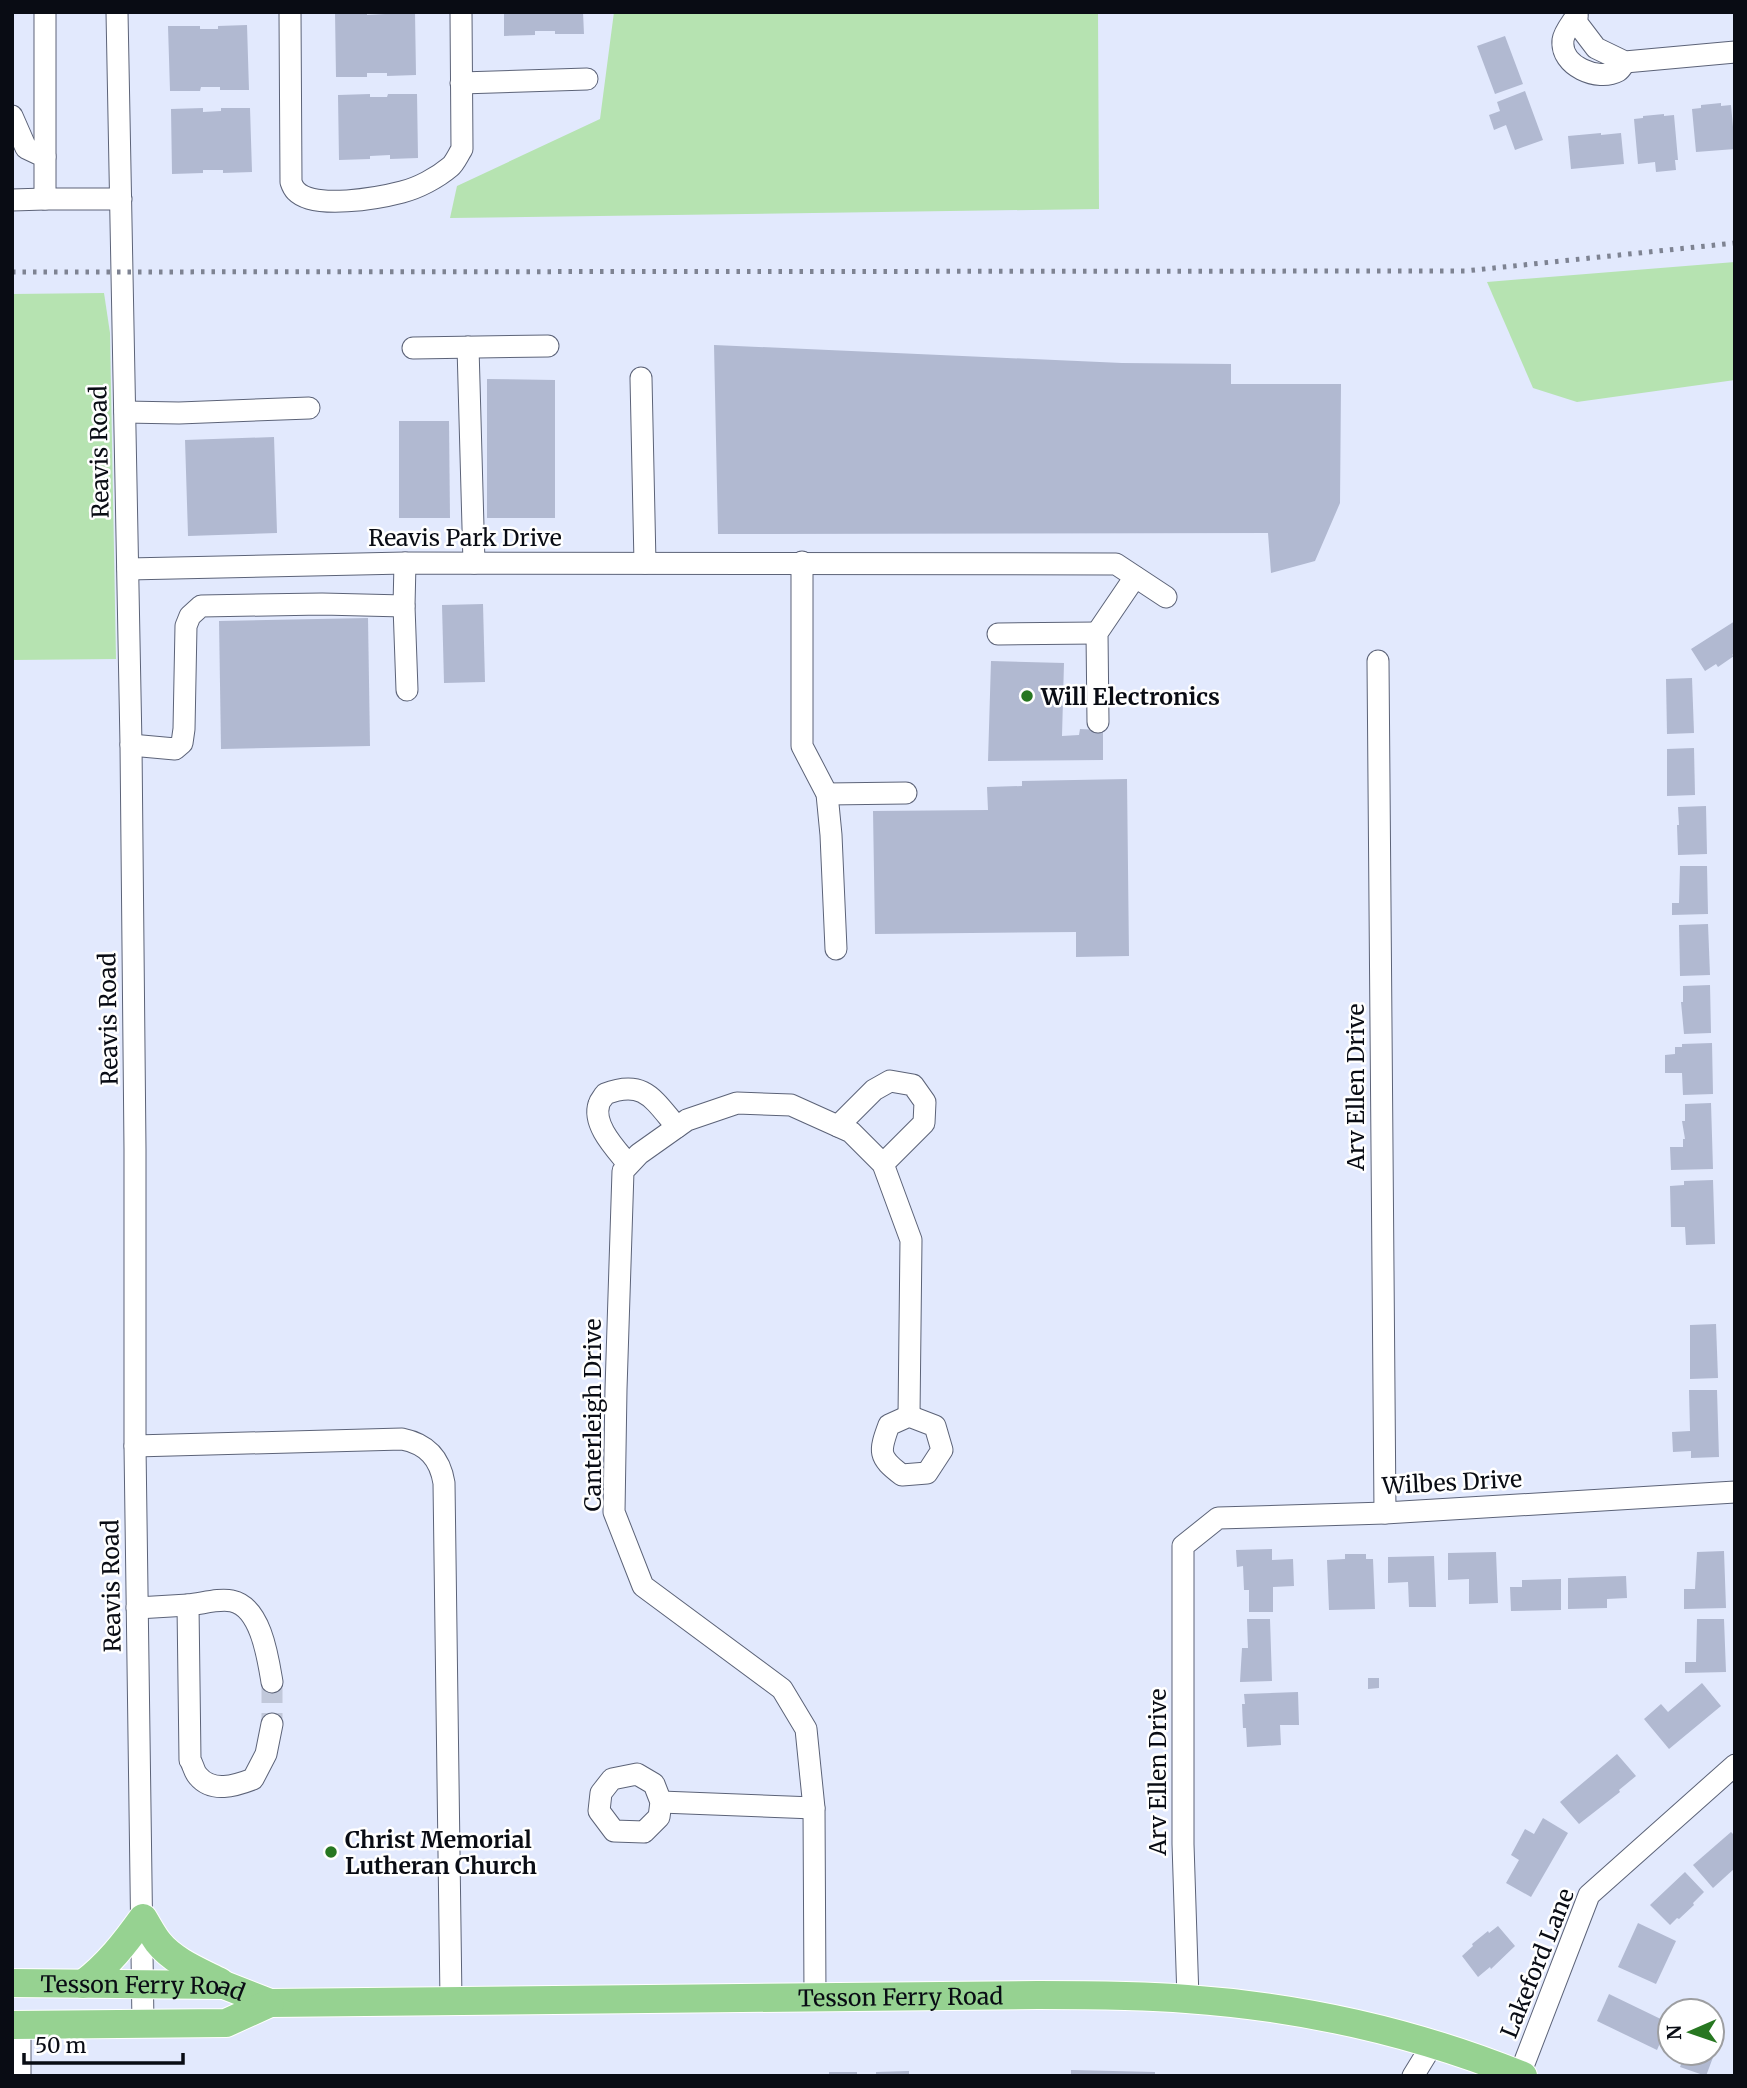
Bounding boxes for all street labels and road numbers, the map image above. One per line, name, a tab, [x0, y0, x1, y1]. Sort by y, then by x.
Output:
street label: Reavis Road	[83, 385, 115, 519]
street label: Reavis Park Drive	[368, 523, 562, 552]
street label: Reavis Road	[92, 952, 124, 1086]
street label: Arv Ellen Drive	[1341, 1003, 1370, 1172]
street label: Canterleigh Drive	[578, 1319, 607, 1511]
street label: Wilbes Drive	[1380, 1464, 1523, 1500]
street label: Reavis Road	[95, 1519, 127, 1653]
street label: Arv Ellen Drive	[1143, 1688, 1172, 1857]
street label: Lakeford Lane	[1494, 1884, 1580, 2042]
street label: Tesson Ferry Road	[40, 1969, 250, 2006]
street label: Tesson Ferry Road	[798, 1981, 1003, 2012]

